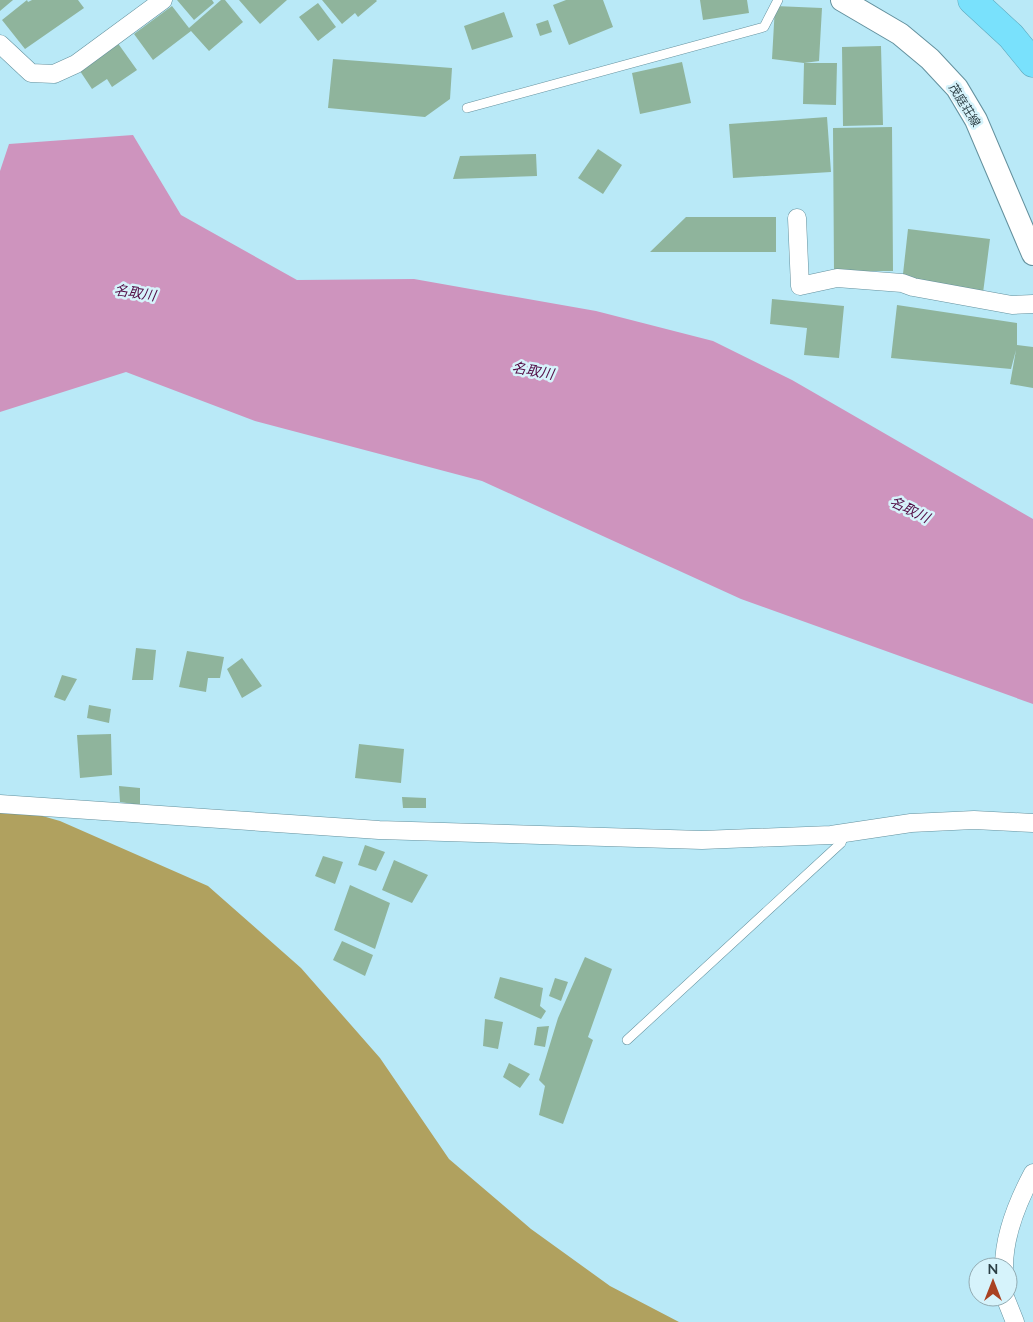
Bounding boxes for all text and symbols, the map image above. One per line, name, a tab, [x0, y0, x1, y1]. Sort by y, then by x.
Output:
street label: 茂庭荘線	[946, 81, 984, 129]
water label: 名取川	[113, 280, 159, 304]
water label: 名取川	[511, 358, 557, 382]
water label: 名取川	[887, 492, 934, 527]
north arrow	[968, 1257, 1018, 1307]
text: N	[988, 1260, 998, 1277]

